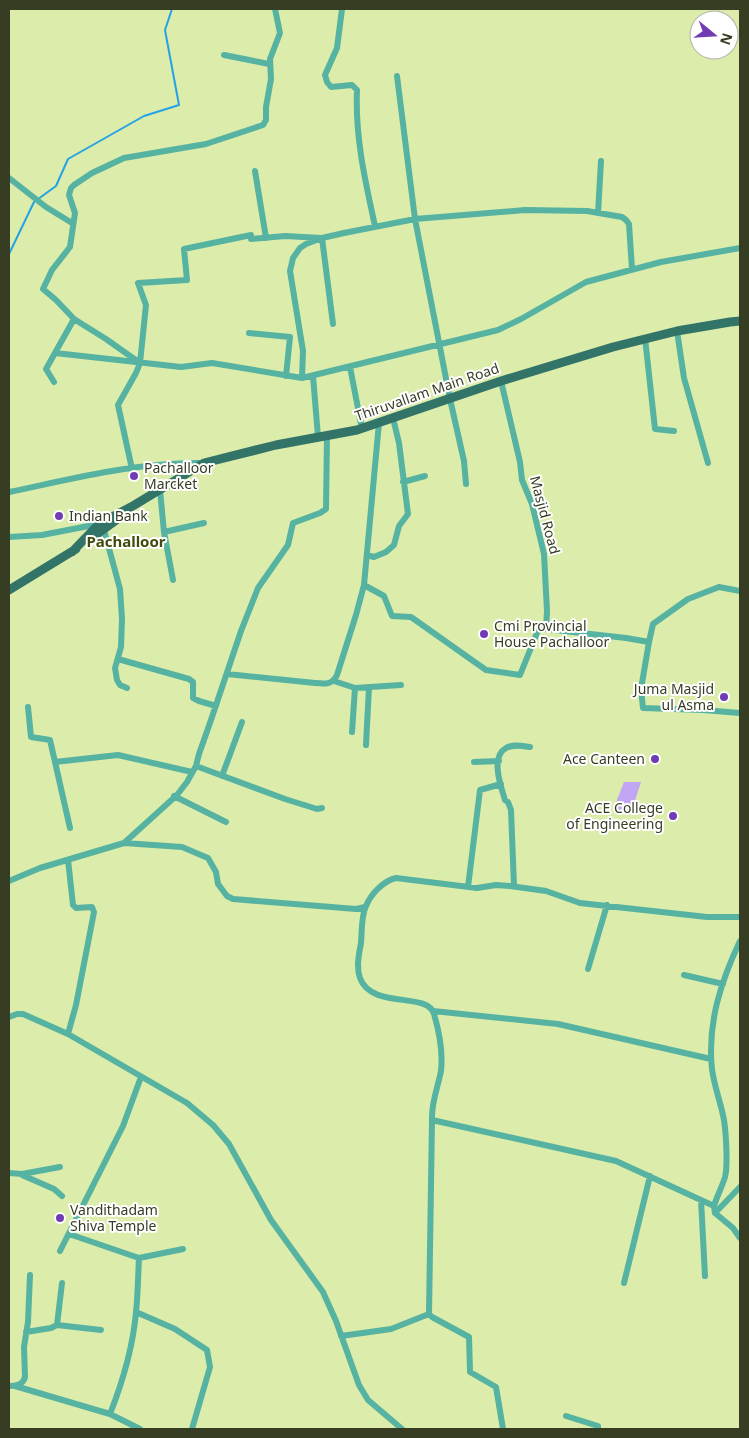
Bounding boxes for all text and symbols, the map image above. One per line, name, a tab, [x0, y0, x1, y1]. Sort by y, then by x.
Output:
north arrow	[689, 10, 739, 60]
text: N	[716, 31, 738, 48]
street label: Thiruvallam Main Road	[352, 358, 501, 425]
place label: Pachalloor Marcket	[144, 458, 214, 493]
marker: Pachalloor Marcket	[128, 470, 140, 482]
street label: Masjid Road	[526, 474, 565, 556]
place label: Indian Bank	[69, 506, 148, 525]
marker: Indian Bank	[53, 510, 65, 522]
district label: Pachalloor	[86, 531, 166, 551]
place label: Cmi Provincial House Pachalloor	[494, 616, 609, 651]
marker: Cmi Provincial House Pachalloor	[478, 628, 490, 640]
place label: Juma Masjid ul Asma	[632, 679, 714, 714]
marker: Juma Masjid ul Asma	[718, 691, 730, 703]
place label: Ace Canteen	[563, 749, 645, 768]
marker: Ace Canteen	[649, 753, 661, 765]
place label: ACE College of Engineering	[566, 798, 663, 833]
marker: ACE College of Engineering	[667, 810, 679, 822]
place label: Vandithadam Shiva Temple	[70, 1200, 158, 1235]
marker: Vandithadam Shiva Temple	[54, 1212, 66, 1224]

